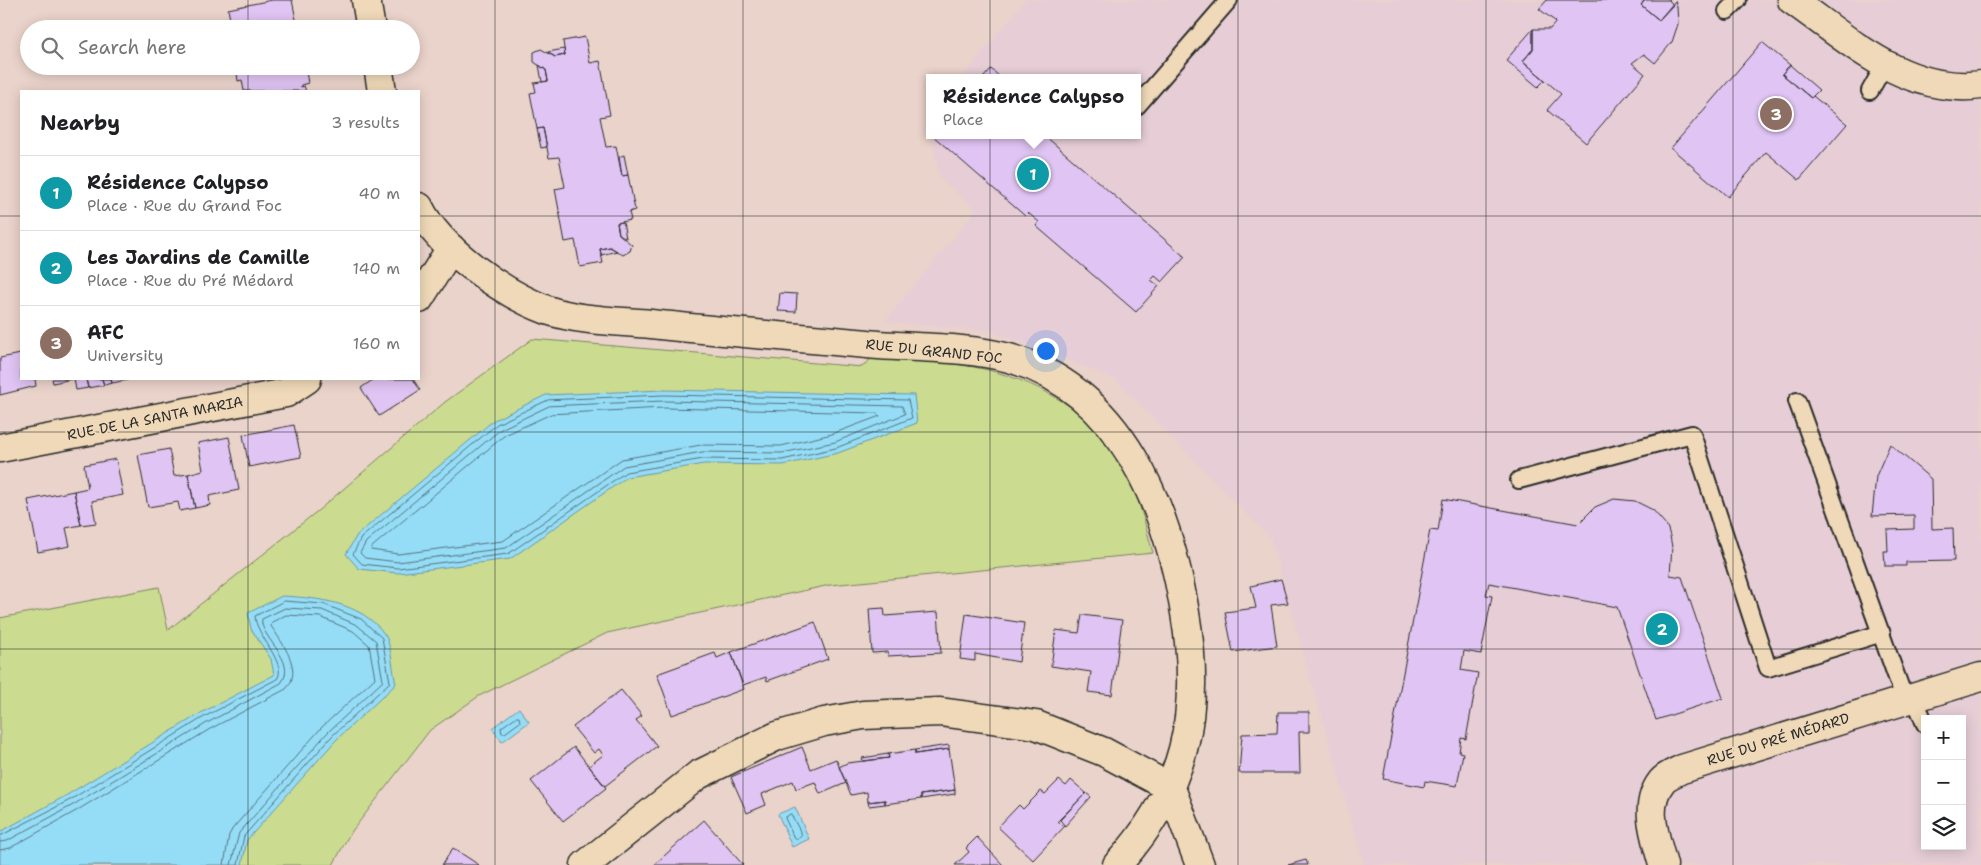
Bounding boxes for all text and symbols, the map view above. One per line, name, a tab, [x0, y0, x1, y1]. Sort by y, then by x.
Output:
search box	[20, 20, 420, 75]
icon: search	[38, 34, 66, 62]
text: Search here	[78, 35, 187, 60]
popup	[926, 74, 1141, 139]
text: Résidence Calypso	[943, 84, 1124, 109]
pin: 3	[1760, 95, 1792, 133]
text: Nearby	[40, 109, 120, 137]
text: Place	[943, 109, 984, 130]
text: 3 results	[331, 112, 400, 133]
pin: 1	[1017, 155, 1049, 193]
text: Résidence Calypso	[87, 170, 269, 195]
text: 1	[52, 183, 60, 204]
text: 40 m	[358, 183, 400, 204]
text: Place · Rue du Grand Foc	[87, 195, 282, 216]
text: Les Jardins de Camille	[87, 245, 310, 270]
text: 2	[50, 258, 62, 279]
text: 140 m	[353, 258, 400, 279]
text: Place · Rue du Pré Médard	[87, 270, 293, 291]
text: AFC	[87, 320, 124, 345]
text: 3	[50, 333, 62, 354]
text: 160 m	[353, 333, 400, 354]
street label: RUE DU GRAND FOC	[865, 335, 1003, 367]
your location	[1033, 338, 1059, 364]
text: University	[87, 345, 163, 366]
street label: RUE DE LA SANTA MARIA	[65, 392, 245, 444]
pin: 2	[1646, 610, 1678, 648]
street label: RUE DU PRÉ MÉDARD	[1705, 709, 1851, 769]
map controls	[1921, 715, 1966, 850]
button: +	[1921, 715, 1966, 760]
button: −	[1921, 760, 1966, 805]
button: layers	[1921, 805, 1966, 850]

